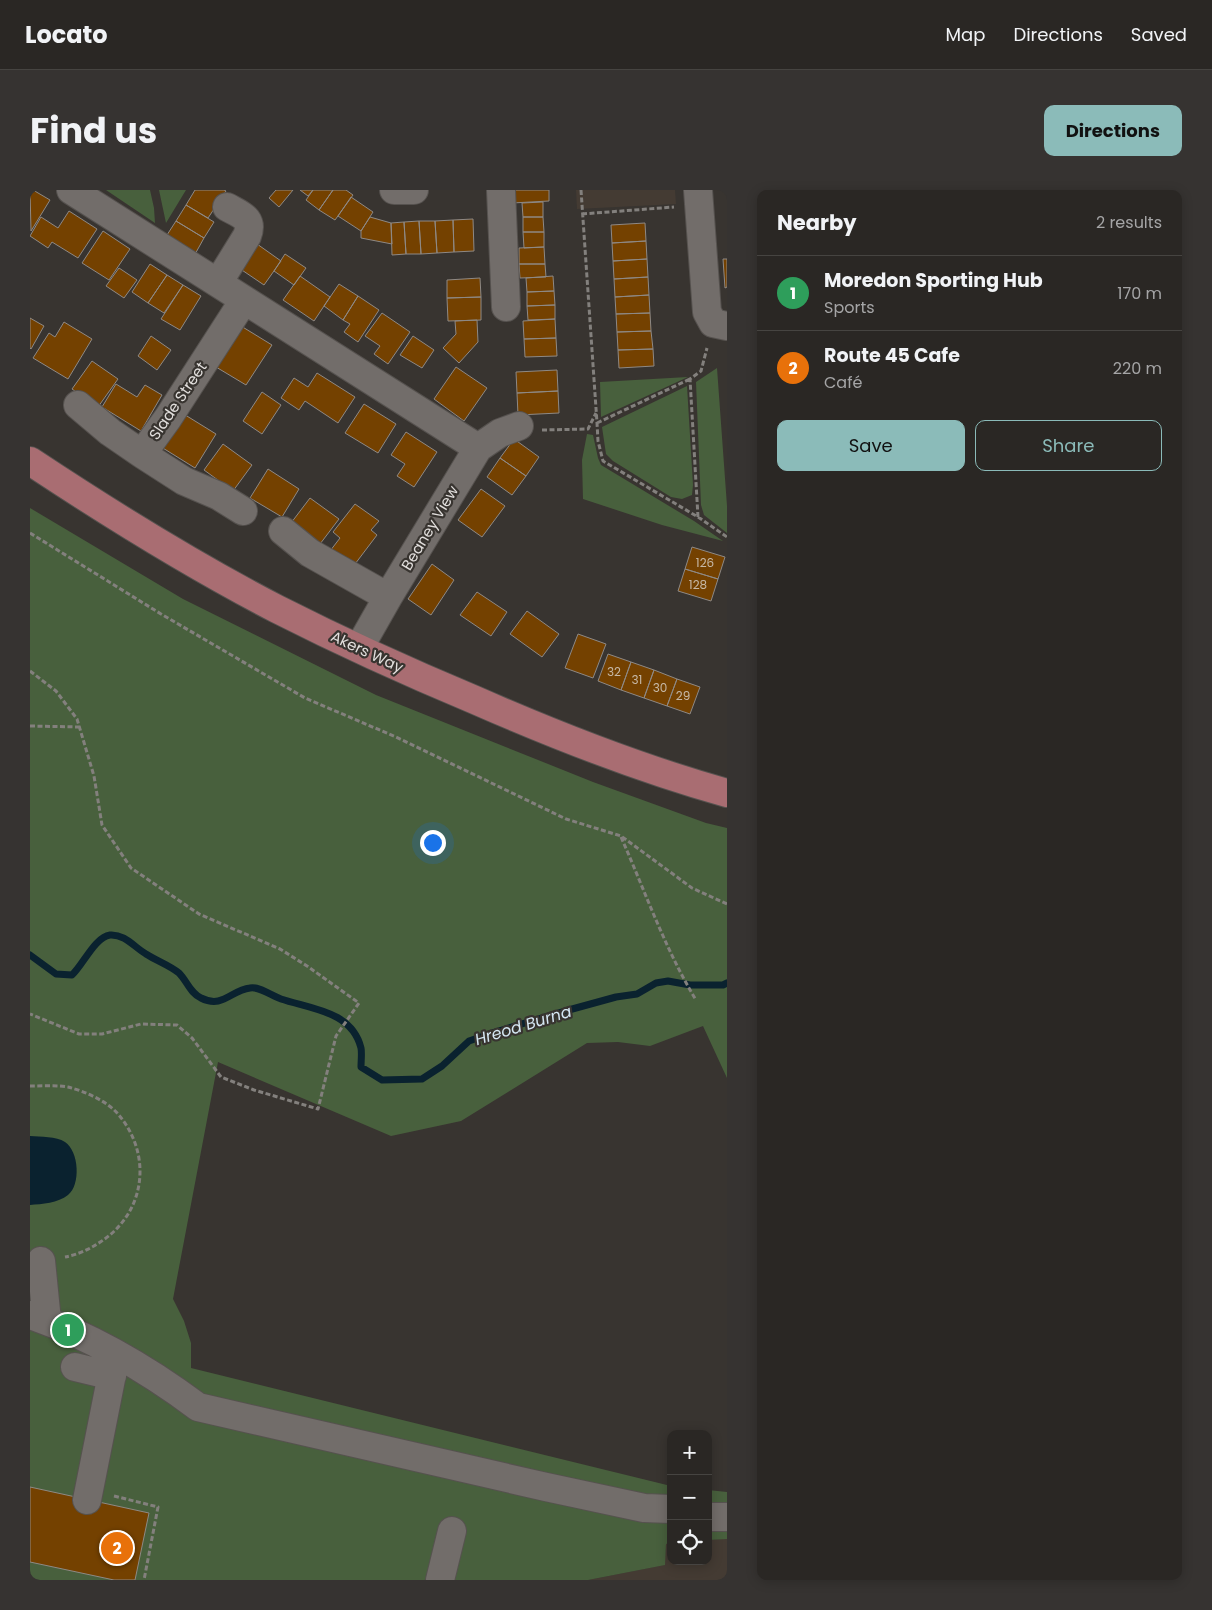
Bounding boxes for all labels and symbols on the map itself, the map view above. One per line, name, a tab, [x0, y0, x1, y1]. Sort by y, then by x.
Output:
street label: Slade Street	[144, 358, 211, 444]
street label: Beaney View	[396, 481, 464, 574]
house number: 126	[696, 554, 714, 571]
house number: 128	[689, 576, 707, 593]
street label: Akers Way	[328, 626, 407, 678]
house number: 32	[607, 663, 621, 680]
house number: 31	[632, 671, 642, 688]
house number: 30	[653, 679, 667, 696]
house number: 29	[676, 687, 690, 704]
your location	[420, 830, 446, 856]
water label: Hreod Burna	[472, 1000, 574, 1051]
pin: 1	[52, 1311, 84, 1349]
pin: 2	[101, 1529, 133, 1567]

